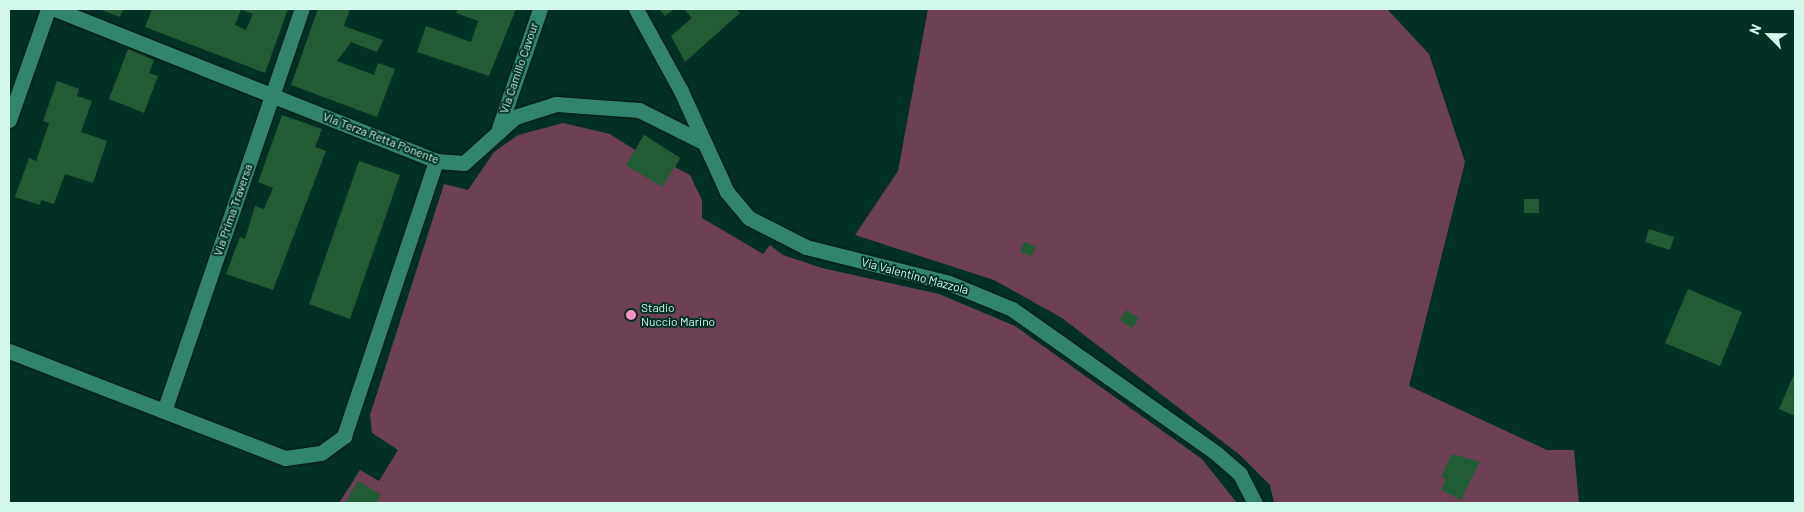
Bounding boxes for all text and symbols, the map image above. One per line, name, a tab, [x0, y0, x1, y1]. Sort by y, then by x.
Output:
north arrow	[1744, 10, 1794, 60]
street label: Via Camillo Cavour	[497, 20, 541, 116]
text: N	[1745, 21, 1764, 37]
street label: Via Terza Retta Ponente	[321, 109, 441, 167]
street label: Via Prima Traversa	[211, 162, 255, 258]
street label: Via Valentino Mazzola	[860, 255, 970, 297]
place label: Stadio Nuccio Marino	[641, 301, 715, 329]
marker: Stadio Nuccio Marino	[625, 309, 637, 321]

